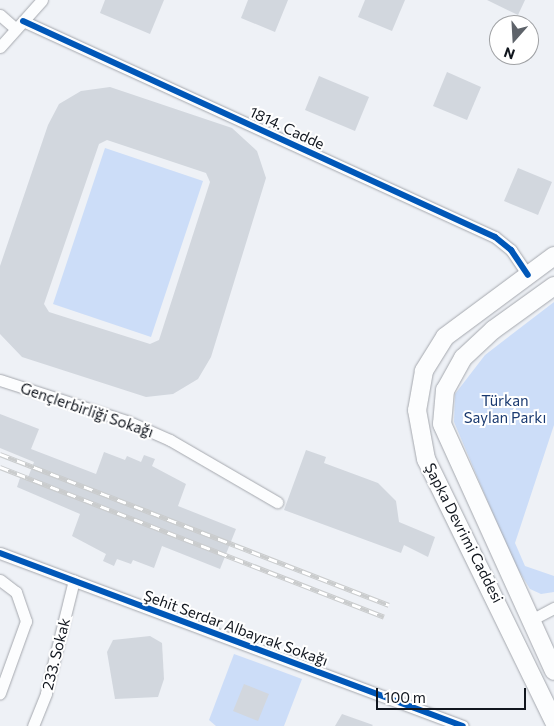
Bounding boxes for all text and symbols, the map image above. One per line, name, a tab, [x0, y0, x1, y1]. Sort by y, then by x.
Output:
north arrow	[489, 15, 539, 65]
text: N	[502, 44, 517, 63]
street label: 1814. Cadde	[247, 103, 327, 153]
street label: Gençlerbirliği Sokağı	[18, 379, 156, 441]
park label: Türkan Saylan Parkı	[464, 391, 546, 426]
street label: Şapka Devrimi Caddesi	[421, 460, 507, 606]
street label: Şehit Serdar Albayrak Sokağı	[141, 586, 331, 670]
street label: 233. Sokak	[38, 616, 74, 692]
scale bar	[379, 678, 529, 710]
text: 100 m	[384, 688, 426, 706]

